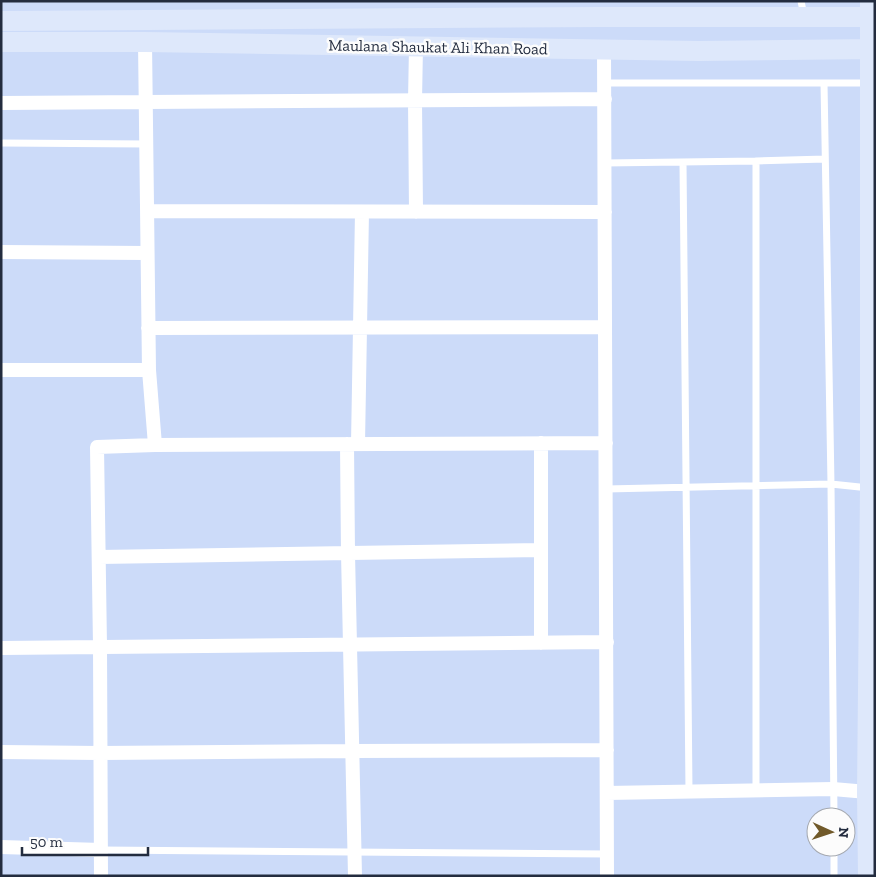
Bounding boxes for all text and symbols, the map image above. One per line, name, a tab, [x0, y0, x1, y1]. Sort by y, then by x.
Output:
street label: Maulana Shaukat Ali Khan Road	[328, 36, 548, 58]
north arrow	[806, 807, 856, 857]
scale bar	[22, 824, 149, 856]
text: N	[835, 827, 852, 839]
text: 50 m	[30, 833, 63, 851]

